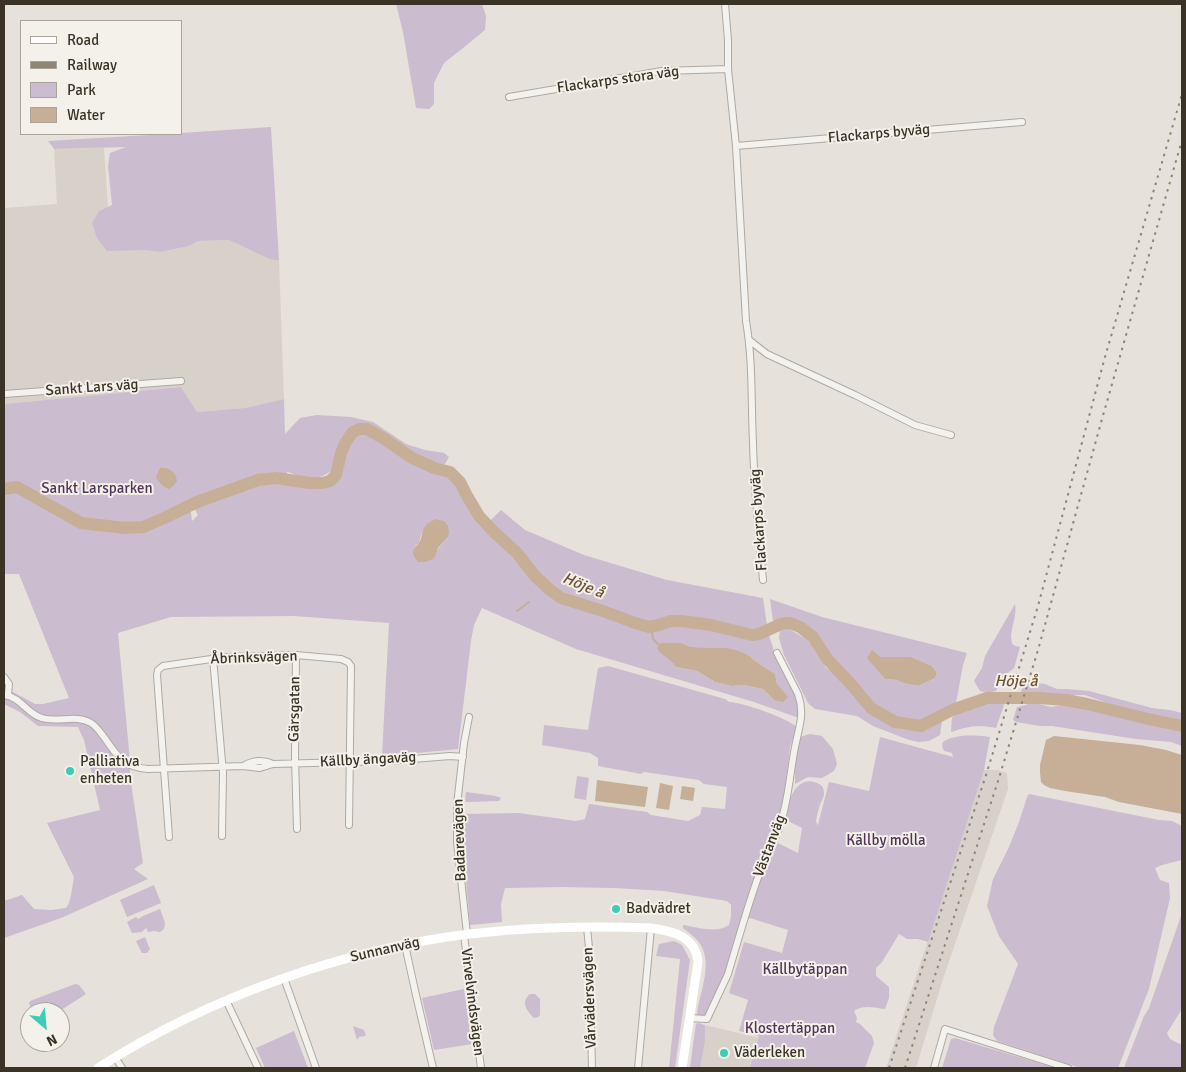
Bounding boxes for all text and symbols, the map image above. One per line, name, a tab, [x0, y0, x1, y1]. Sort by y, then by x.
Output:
legend	[20, 20, 182, 135]
text: Road	[67, 31, 99, 49]
text: Railway	[67, 56, 117, 74]
street label: Flackarps stora väg	[556, 63, 680, 97]
text: Park	[67, 81, 96, 99]
text: Water	[67, 106, 105, 124]
street label: Flackarps byväg	[827, 121, 931, 147]
street label: Sankt Lars väg	[45, 376, 139, 400]
street label: Flackarps byväg	[746, 468, 772, 572]
park label: Sankt Larsparken	[41, 480, 153, 498]
water label: Höje å	[559, 569, 607, 603]
street label: Åbrinksvägen	[210, 647, 298, 669]
water label: Höje å	[994, 672, 1038, 692]
street label: Gärsgatan	[285, 676, 305, 742]
street label: Källby ängaväg	[319, 748, 417, 772]
place label: Palliativa enheten	[80, 753, 140, 788]
marker: Palliativa enheten	[64, 765, 76, 777]
street label: Badarevägen	[450, 798, 470, 882]
street label: Västanväg	[750, 812, 790, 880]
park label: Källby mölla	[846, 832, 926, 850]
place label: Badvädret	[626, 900, 691, 918]
marker: Badvädret	[610, 903, 622, 915]
street label: Sunnanväg	[349, 933, 421, 967]
street label: Virvelvindsvägen	[456, 947, 488, 1057]
street label: Vårvädersvägen	[579, 947, 601, 1049]
park label: Källbytäppan	[763, 961, 847, 979]
north arrow	[20, 1002, 70, 1052]
park label: Klostertäppan	[745, 1020, 835, 1038]
text: N	[43, 1030, 60, 1050]
place label: Väderleken	[734, 1044, 805, 1062]
marker: Väderleken	[718, 1047, 730, 1059]

